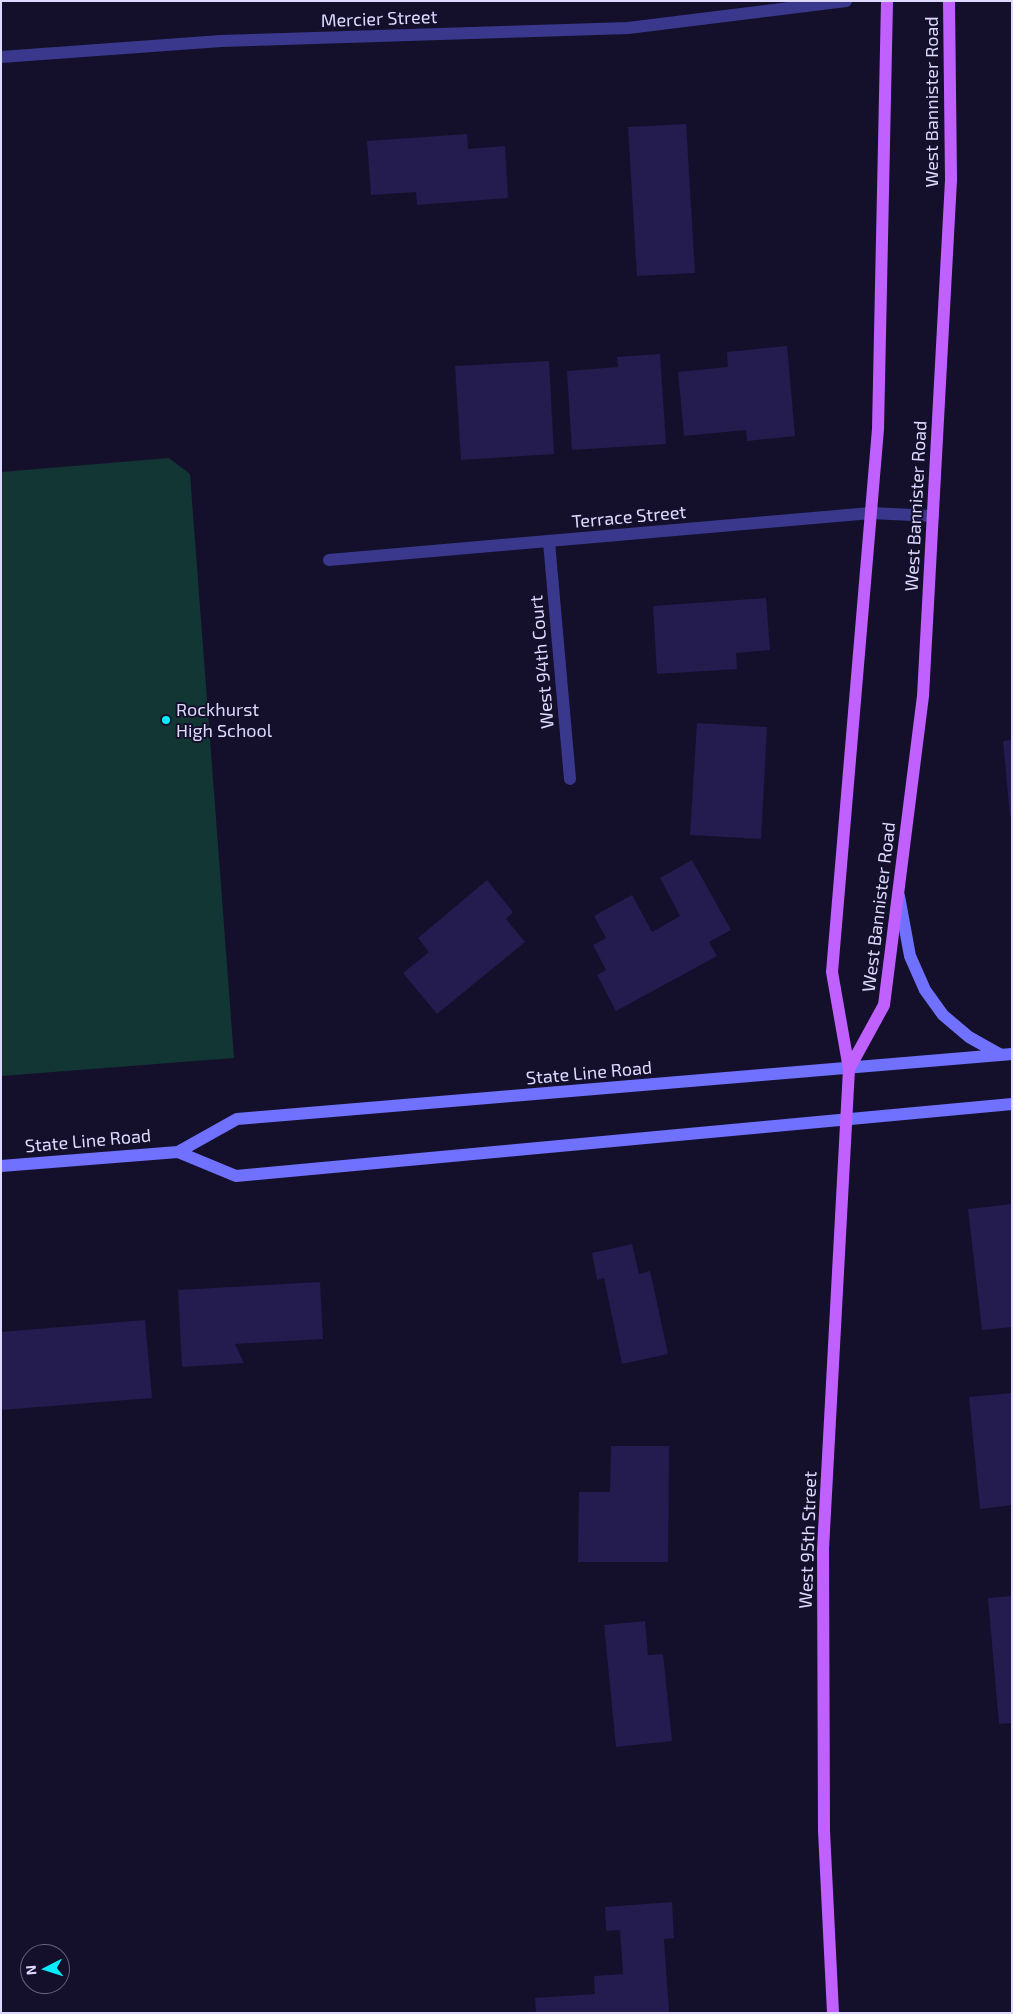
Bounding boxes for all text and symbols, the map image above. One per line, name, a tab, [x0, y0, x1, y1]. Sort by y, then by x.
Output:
street label: Mercier Street	[320, 6, 438, 32]
street label: West Bannister Road	[921, 16, 943, 188]
street label: West Bannister Road	[901, 420, 931, 592]
street label: Terrace Street	[571, 501, 687, 533]
street label: West 94th Court	[525, 594, 559, 730]
place label: Rockhurst High School	[176, 699, 272, 742]
marker: Rockhurst High School	[160, 714, 172, 726]
street label: West Bannister Road	[858, 821, 900, 993]
street label: State Line Road	[525, 1057, 653, 1089]
street label: State Line Road	[24, 1125, 152, 1157]
street label: West 95th Street	[795, 1471, 821, 1609]
north arrow	[20, 1944, 70, 1994]
text: N	[22, 1964, 39, 1976]

